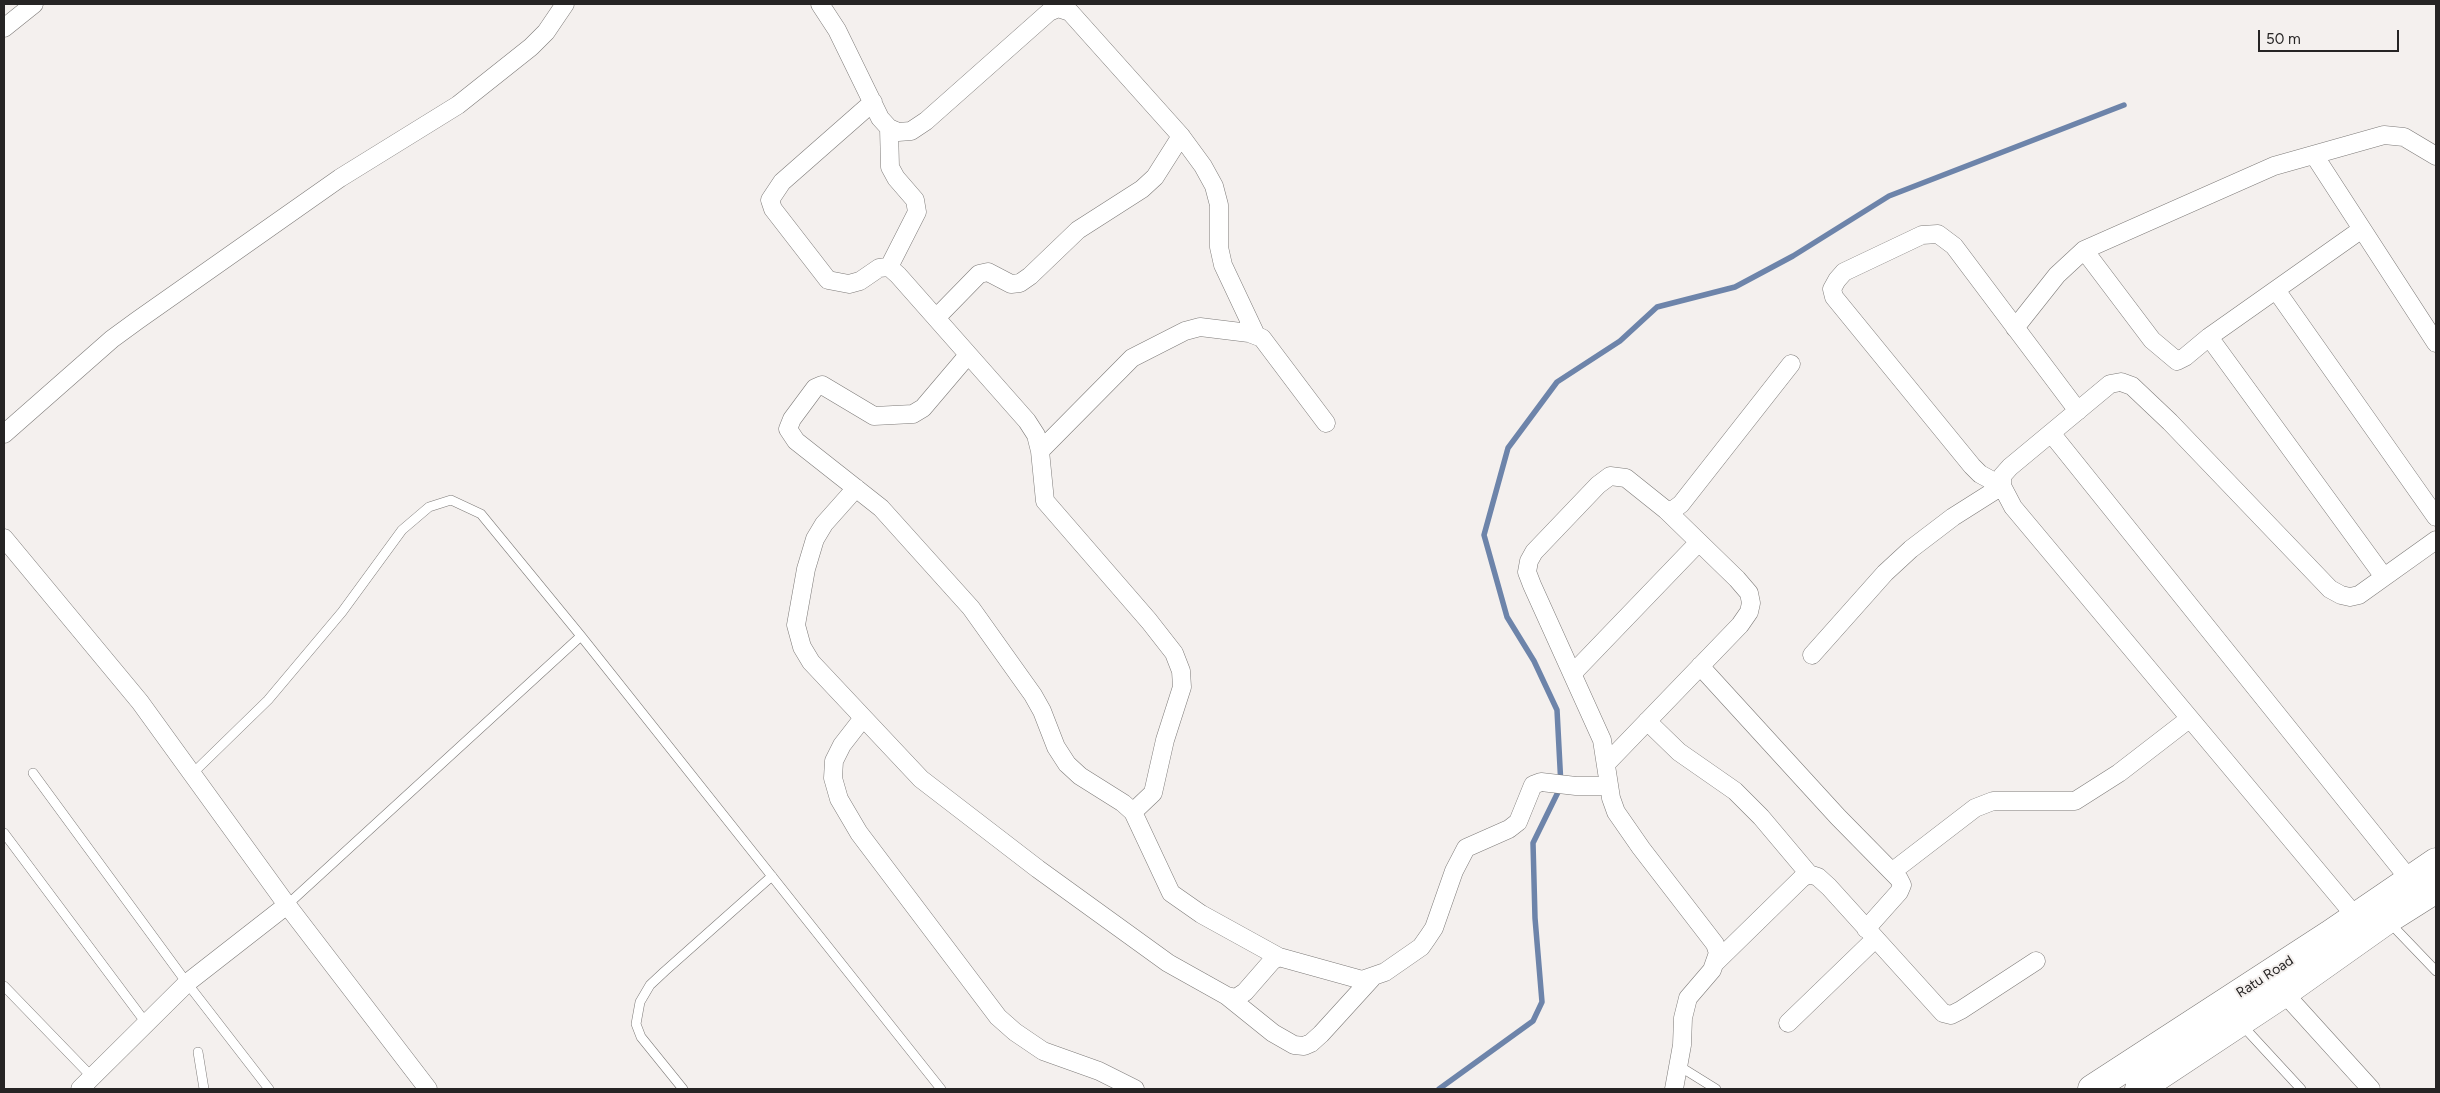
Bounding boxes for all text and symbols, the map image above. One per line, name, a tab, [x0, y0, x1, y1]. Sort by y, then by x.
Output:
scale bar	[2260, 20, 2401, 52]
text: 50 m	[2266, 30, 2301, 48]
street label: Ratu Road	[2233, 952, 2297, 1002]

